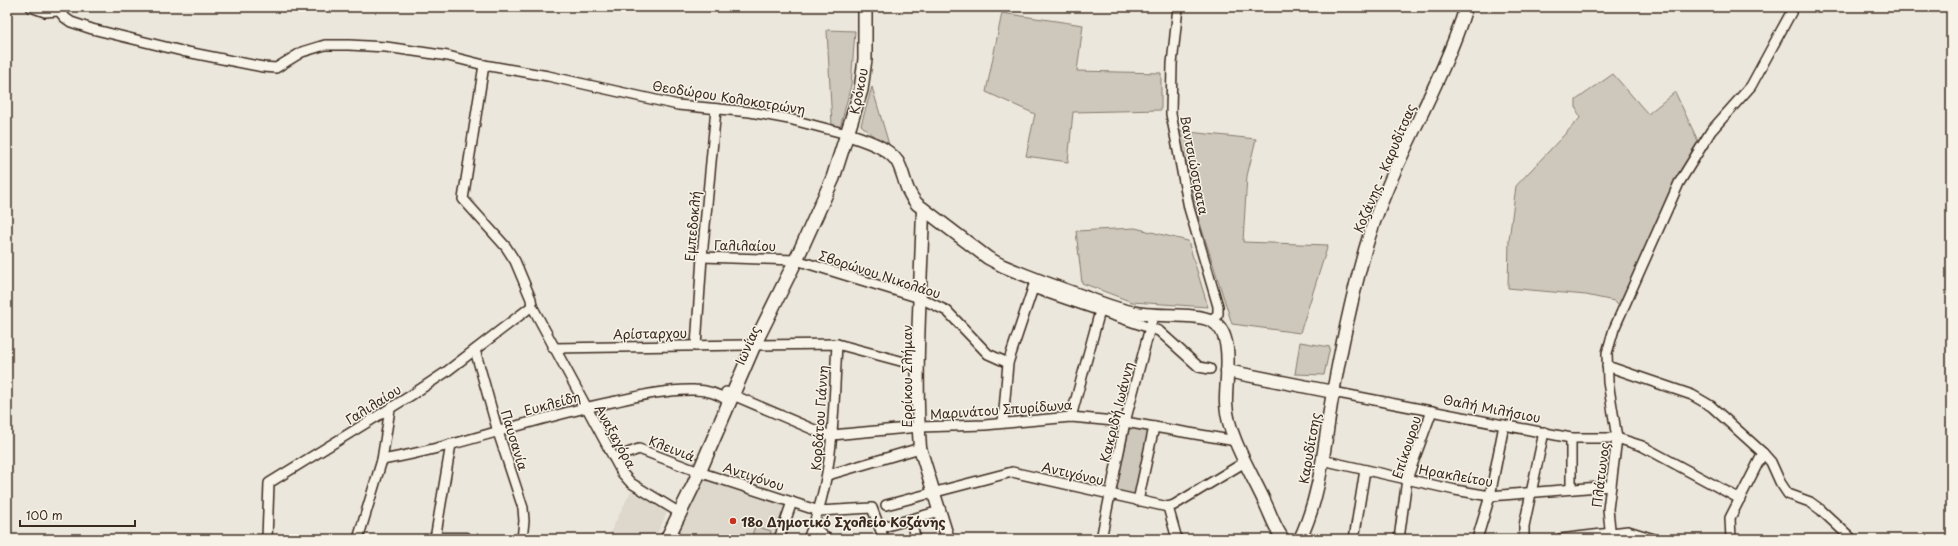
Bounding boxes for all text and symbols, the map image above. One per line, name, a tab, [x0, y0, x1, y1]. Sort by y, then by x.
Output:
street label: Κρόκου	[844, 66, 872, 116]
street label: Θεοδώρου Κολοκοτρώνη	[651, 76, 807, 118]
street label: Κοζάνης - Καρυδίτσας	[1348, 100, 1420, 236]
street label: Βαντσιώστρατα	[1176, 114, 1214, 217]
street label: Εμπεδοκλή	[679, 190, 705, 262]
street label: Γαλιλαίου	[714, 235, 776, 255]
street label: Σβορώνου Νικολάου	[817, 245, 943, 303]
street label: Ιωνίας	[730, 322, 764, 368]
street label: Αρίσταρχου	[613, 323, 687, 343]
street label: Ερρίκου Σλήμαν	[897, 324, 916, 428]
street label: Κακριδή Ιωάννη	[1094, 360, 1138, 464]
street label: Κορδάτου Γιάννη	[806, 365, 832, 471]
street label: Γαλιλαίου	[342, 379, 404, 429]
street label: Ευκλείδη	[522, 386, 582, 420]
street label: Θαλή Μιλήσιου	[1442, 389, 1542, 427]
street label: Μαρινάτου Σπυρίδωνα	[929, 395, 1073, 423]
street label: Αναξαγόρα	[591, 401, 642, 472]
street label: Παυσανία	[497, 407, 533, 473]
street label: Καρυδίτσης	[1293, 411, 1325, 485]
street label: Επίκουρου	[1387, 413, 1425, 481]
street label: Κλεινιά	[646, 431, 698, 466]
street label: Πλάτωνος	[1587, 441, 1613, 509]
street label: Αντιγόνου	[721, 457, 787, 495]
street label: Αντιγόνου	[1040, 457, 1106, 489]
street label: Ηρακλείτου	[1417, 459, 1495, 491]
scale bar	[20, 502, 135, 528]
text: 100 m	[26, 506, 63, 524]
place label: 18ο Δημοτικό Σχολείο Κοζάνης	[741, 512, 945, 531]
marker: 18ο Δημοτικό Σχολείο Κοζάνης	[728, 516, 738, 526]

